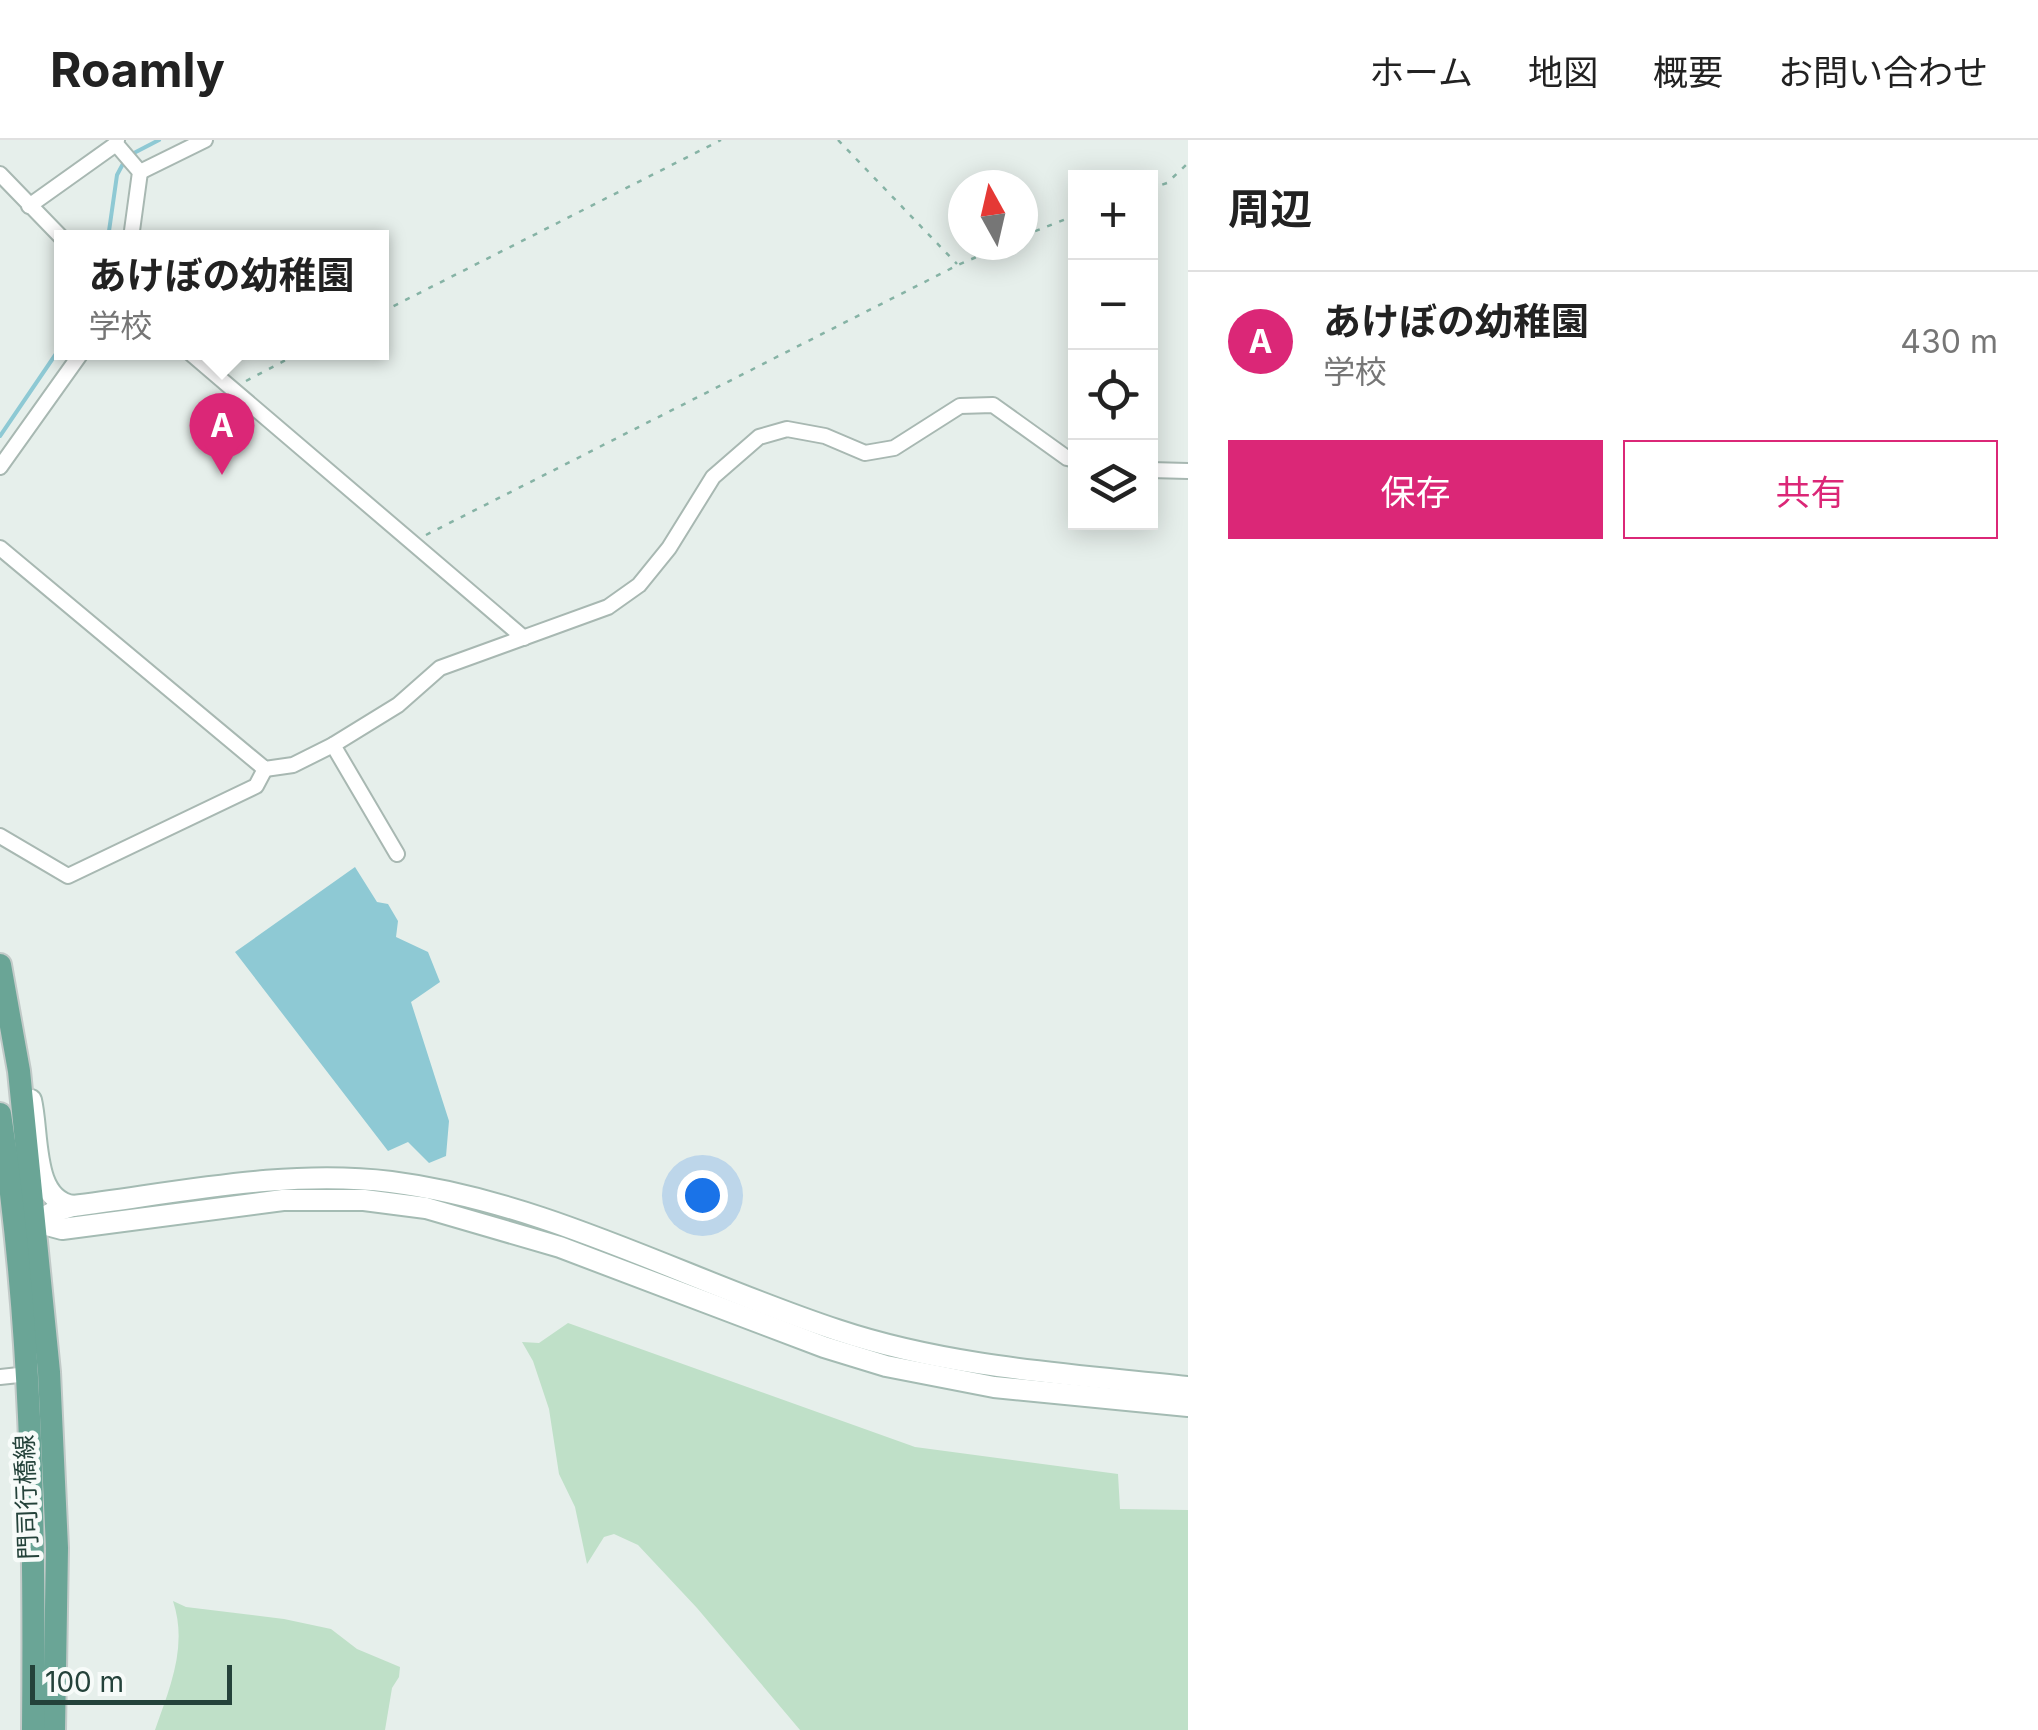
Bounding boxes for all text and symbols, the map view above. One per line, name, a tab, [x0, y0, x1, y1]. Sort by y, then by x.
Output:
text: Roamly	[50, 40, 225, 99]
text: ホーム	[1369, 51, 1473, 93]
text: 地図	[1528, 51, 1598, 93]
text: 概要	[1653, 51, 1723, 93]
text: お問い合わせ	[1778, 51, 1988, 93]
north arrow	[948, 170, 1038, 260]
map controls	[1068, 170, 1158, 530]
button: +	[1068, 170, 1158, 260]
text: 周辺	[1228, 183, 1312, 234]
popup	[54, 230, 389, 360]
text: あけぼの幼稚園	[88, 252, 355, 298]
button: −	[1068, 260, 1158, 350]
text: あけぼの幼稚園	[1323, 298, 1589, 344]
text: 学校	[88, 306, 153, 345]
text: A	[1249, 322, 1272, 361]
text: 430 m	[1900, 322, 1998, 361]
button: locate	[1068, 350, 1158, 440]
text: 学校	[1323, 352, 1387, 391]
pin: A	[190, 392, 254, 475]
button: layers	[1068, 440, 1158, 530]
button: 保存	[1228, 440, 1603, 539]
button: 共有	[1623, 440, 1998, 539]
your location	[677, 1170, 728, 1221]
street label: 門司行橋線	[9, 1434, 43, 1560]
scale bar	[30, 1660, 232, 1704]
text: 100 m	[45, 1665, 124, 1699]

